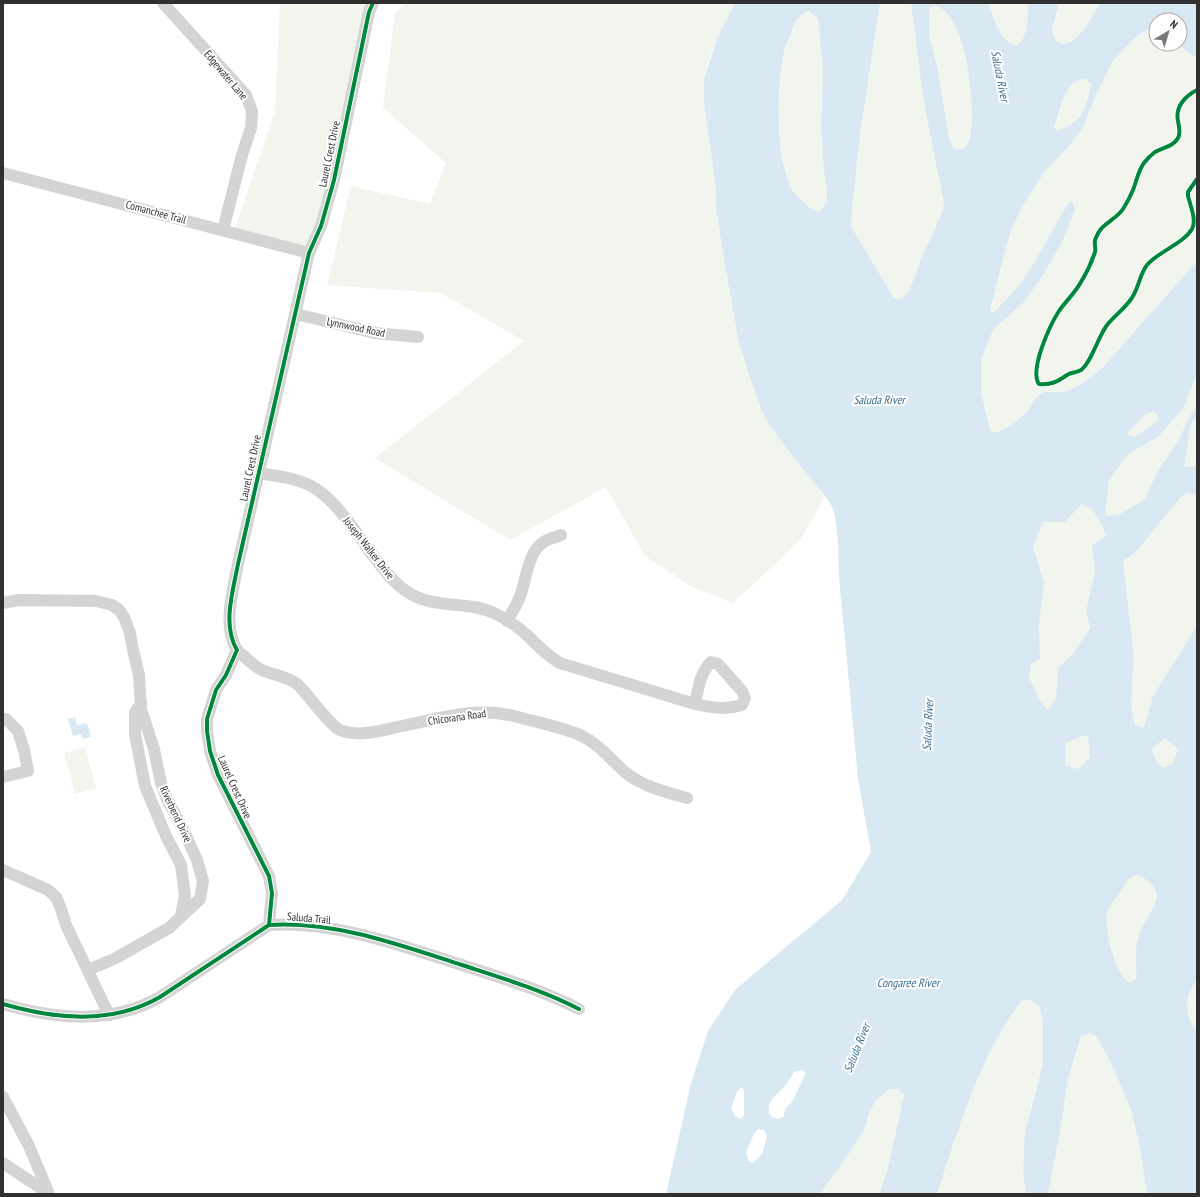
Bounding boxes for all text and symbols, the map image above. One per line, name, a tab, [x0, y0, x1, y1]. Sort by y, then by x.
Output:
north arrow	[1148, 12, 1188, 52]
text: N	[1168, 17, 1181, 31]
street label: Edgewater Lane	[201, 47, 251, 103]
water label: Saluda River	[988, 49, 1013, 104]
street label: Laurel Crest Drive	[315, 119, 343, 188]
street label: Comanchee Trail	[124, 197, 188, 227]
street label: Lynnwood Road	[326, 314, 387, 340]
water label: Saluda River	[853, 392, 907, 407]
street label: Laurel Crest Drive	[236, 433, 264, 502]
street label: Joseph Walker Drive	[340, 513, 398, 582]
water label: Saluda River	[919, 697, 936, 751]
street label: Chicorana Road	[427, 706, 487, 728]
street label: Laurel Crest Drive	[215, 753, 255, 821]
street label: Riverbend Drive	[157, 784, 195, 845]
street label: Saluda Trail	[286, 909, 332, 927]
water label: Congaree River	[877, 975, 941, 990]
water label: Saluda River	[840, 1019, 874, 1075]

